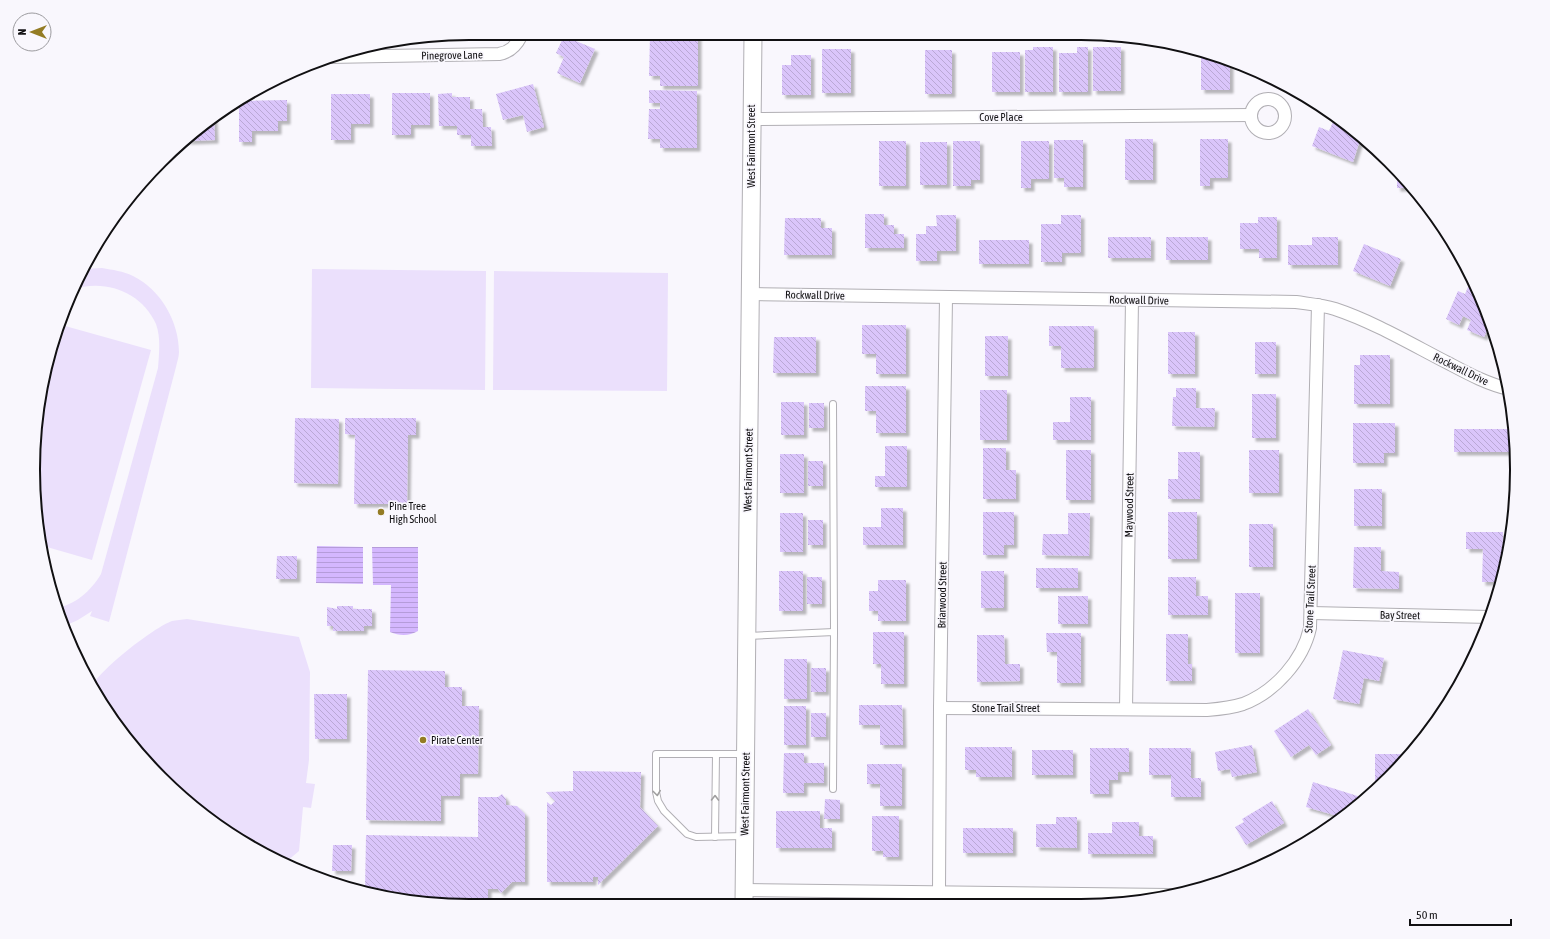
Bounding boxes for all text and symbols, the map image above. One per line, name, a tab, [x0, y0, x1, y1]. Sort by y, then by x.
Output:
north arrow	[12, 12, 52, 52]
text: N	[16, 29, 28, 35]
street label: Pinegrove Lane	[421, 48, 483, 62]
street label: West Fairmont Street	[745, 104, 757, 188]
street label: Cove Place	[979, 111, 1023, 123]
street label: Rockwall Drive	[785, 288, 845, 302]
street label: Rockwall Drive	[1109, 293, 1169, 307]
street label: Rockwall Drive	[1431, 350, 1491, 388]
street label: West Fairmont Street	[741, 428, 755, 512]
street label: Maywood Street	[1122, 473, 1136, 537]
place label: Pine Tree High School	[389, 500, 437, 525]
marker: Pine Tree High School	[376, 507, 386, 517]
street label: Briarwood Street	[935, 561, 949, 629]
street label: Stone Trail Street	[1302, 565, 1318, 633]
street label: Bay Street	[1380, 609, 1420, 621]
street label: Stone Trail Street	[972, 702, 1040, 714]
place label: Pirate Center	[431, 734, 484, 746]
marker: Pirate Center	[418, 735, 428, 745]
street label: West Fairmont Street	[738, 752, 752, 836]
one-way arrow	[652, 789, 661, 796]
one-way arrow	[711, 795, 720, 801]
scale bar	[1410, 901, 1511, 927]
text: 50 m	[1416, 908, 1438, 922]

